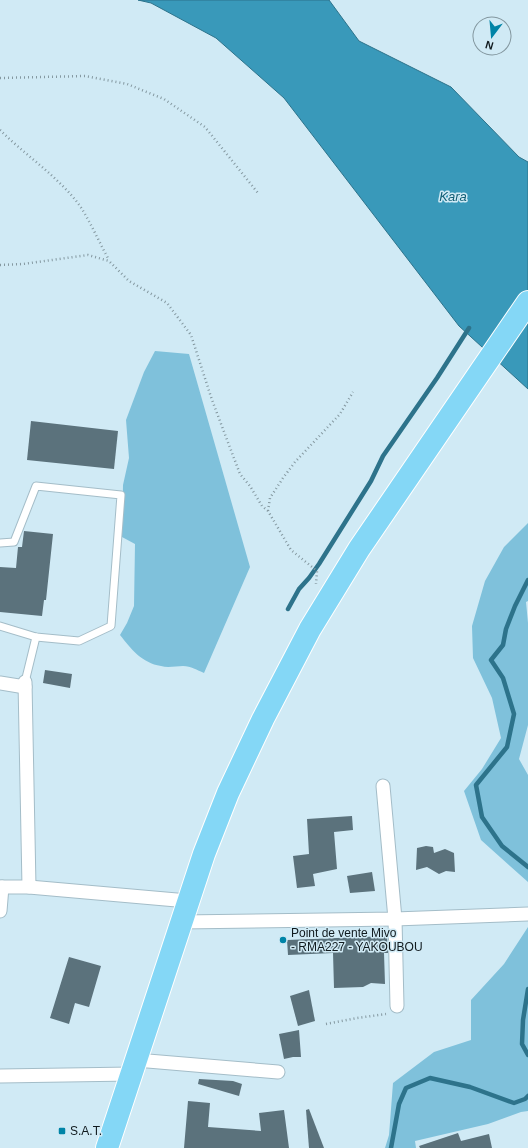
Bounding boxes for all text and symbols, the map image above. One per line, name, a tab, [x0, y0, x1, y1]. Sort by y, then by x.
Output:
north arrow	[472, 16, 512, 56]
text: N	[484, 39, 495, 52]
water label: Kara	[439, 189, 467, 204]
place label: Point de vente Mivo - RMA227 - YAKOUBOU	[291, 926, 423, 954]
marker: Point de vente Mivo - RMA227 - YAKOUBOU	[278, 935, 288, 945]
place label: S.A.T.	[70, 1124, 102, 1138]
marker: S.A.T.	[57, 1126, 67, 1136]

